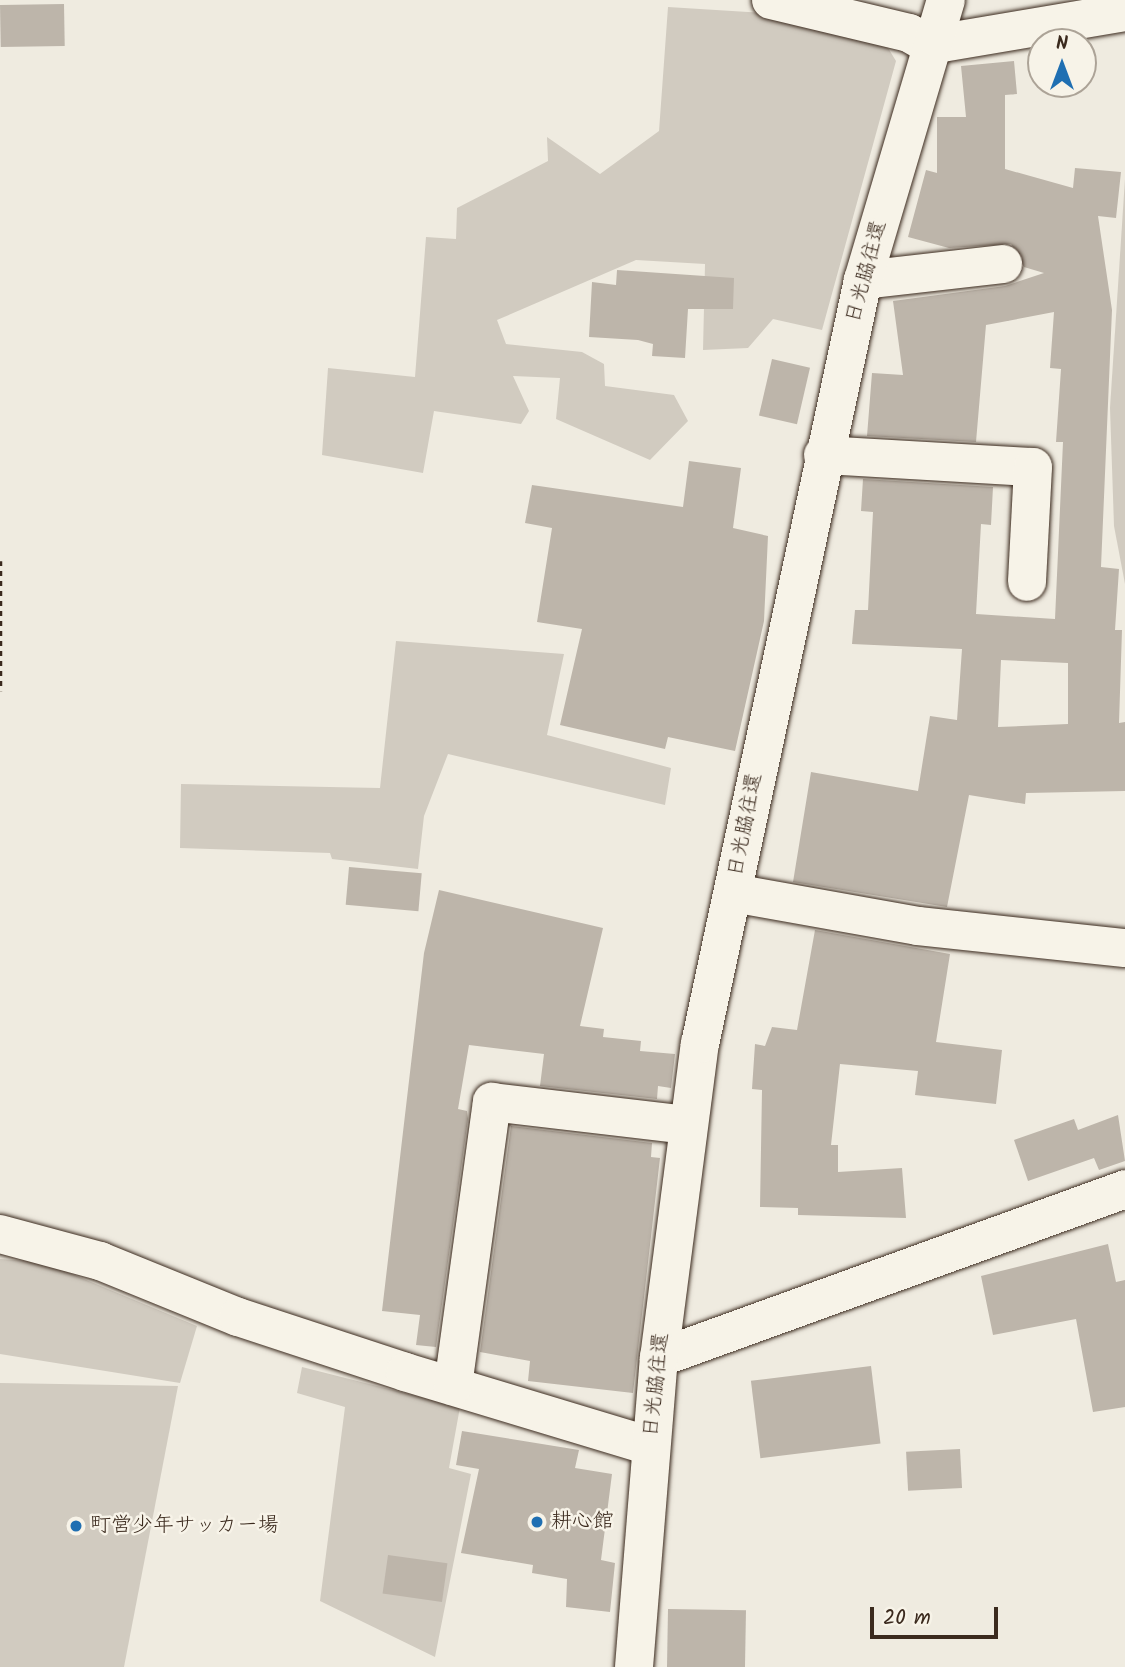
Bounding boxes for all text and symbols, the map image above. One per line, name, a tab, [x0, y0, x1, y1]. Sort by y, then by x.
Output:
north arrow	[1027, 28, 1097, 98]
text: N	[1056, 29, 1068, 59]
street label: 日光脇往還	[841, 218, 893, 326]
street label: 日光脇往還	[724, 771, 768, 879]
street label: 日光脇往還	[639, 1331, 675, 1439]
place label: 耕心館	[551, 1509, 614, 1535]
place label: 町営少年サッカー場	[90, 1513, 279, 1539]
marker: 耕心館	[529, 1514, 545, 1530]
marker: 町営少年サッカー場	[68, 1518, 84, 1534]
scale bar	[873, 1594, 1001, 1638]
text: 20 m	[883, 1602, 931, 1635]

